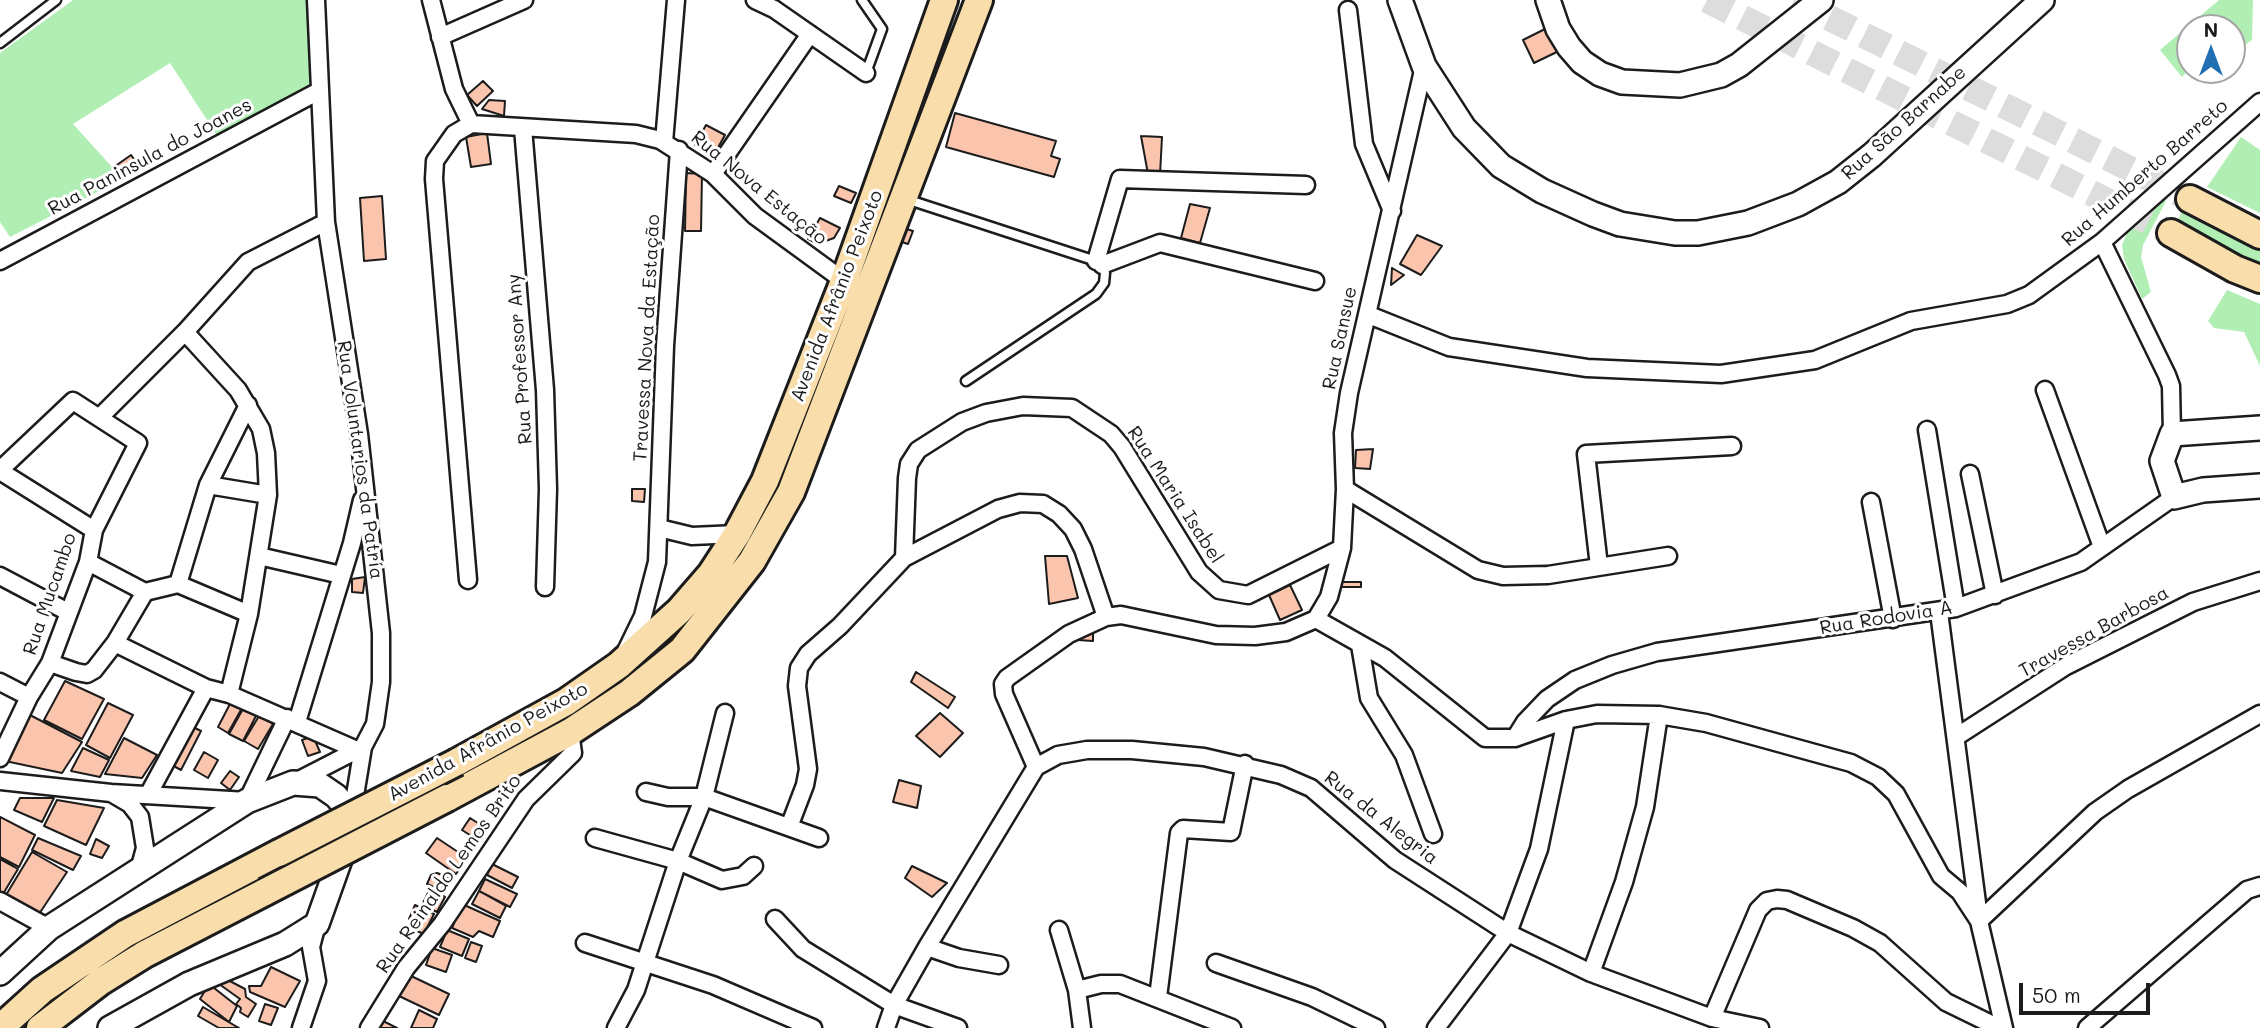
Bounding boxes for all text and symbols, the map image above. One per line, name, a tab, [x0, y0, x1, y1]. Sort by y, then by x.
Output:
north arrow	[2176, 14, 2246, 84]
text: N	[2204, 17, 2218, 42]
street label: Rua São Barnabe	[1837, 61, 1971, 185]
street label: Rua Paninsula do Joanes	[44, 94, 256, 220]
street label: Rua Humberto Barreto	[2057, 95, 2233, 251]
street label: Rua Nova Estação	[686, 126, 832, 250]
street label: Avenida Afrânio Peixoto	[786, 187, 888, 405]
street label: Travessa Nova da Estação	[629, 214, 665, 462]
street label: Rua Professor Any	[503, 273, 537, 445]
street label: Rua Sansue	[1318, 284, 1362, 392]
street label: Rua Voluntarios da Patría	[332, 339, 388, 581]
street label: Rua Maria Isabel	[1122, 422, 1228, 568]
street label: Rua Mucambo	[18, 530, 82, 658]
street label: Travessa Barbosa	[2015, 581, 2173, 683]
street label: Rua Rodovia A	[1818, 596, 1954, 640]
street label: Avenida Afrânio Peixoto	[384, 678, 592, 806]
street label: Rua da Alegria	[1319, 766, 1443, 870]
street label: Rua Reinaldo Lemos Brito	[372, 770, 526, 978]
scale bar	[2022, 968, 2153, 1012]
text: 50 m	[2032, 981, 2081, 1008]

